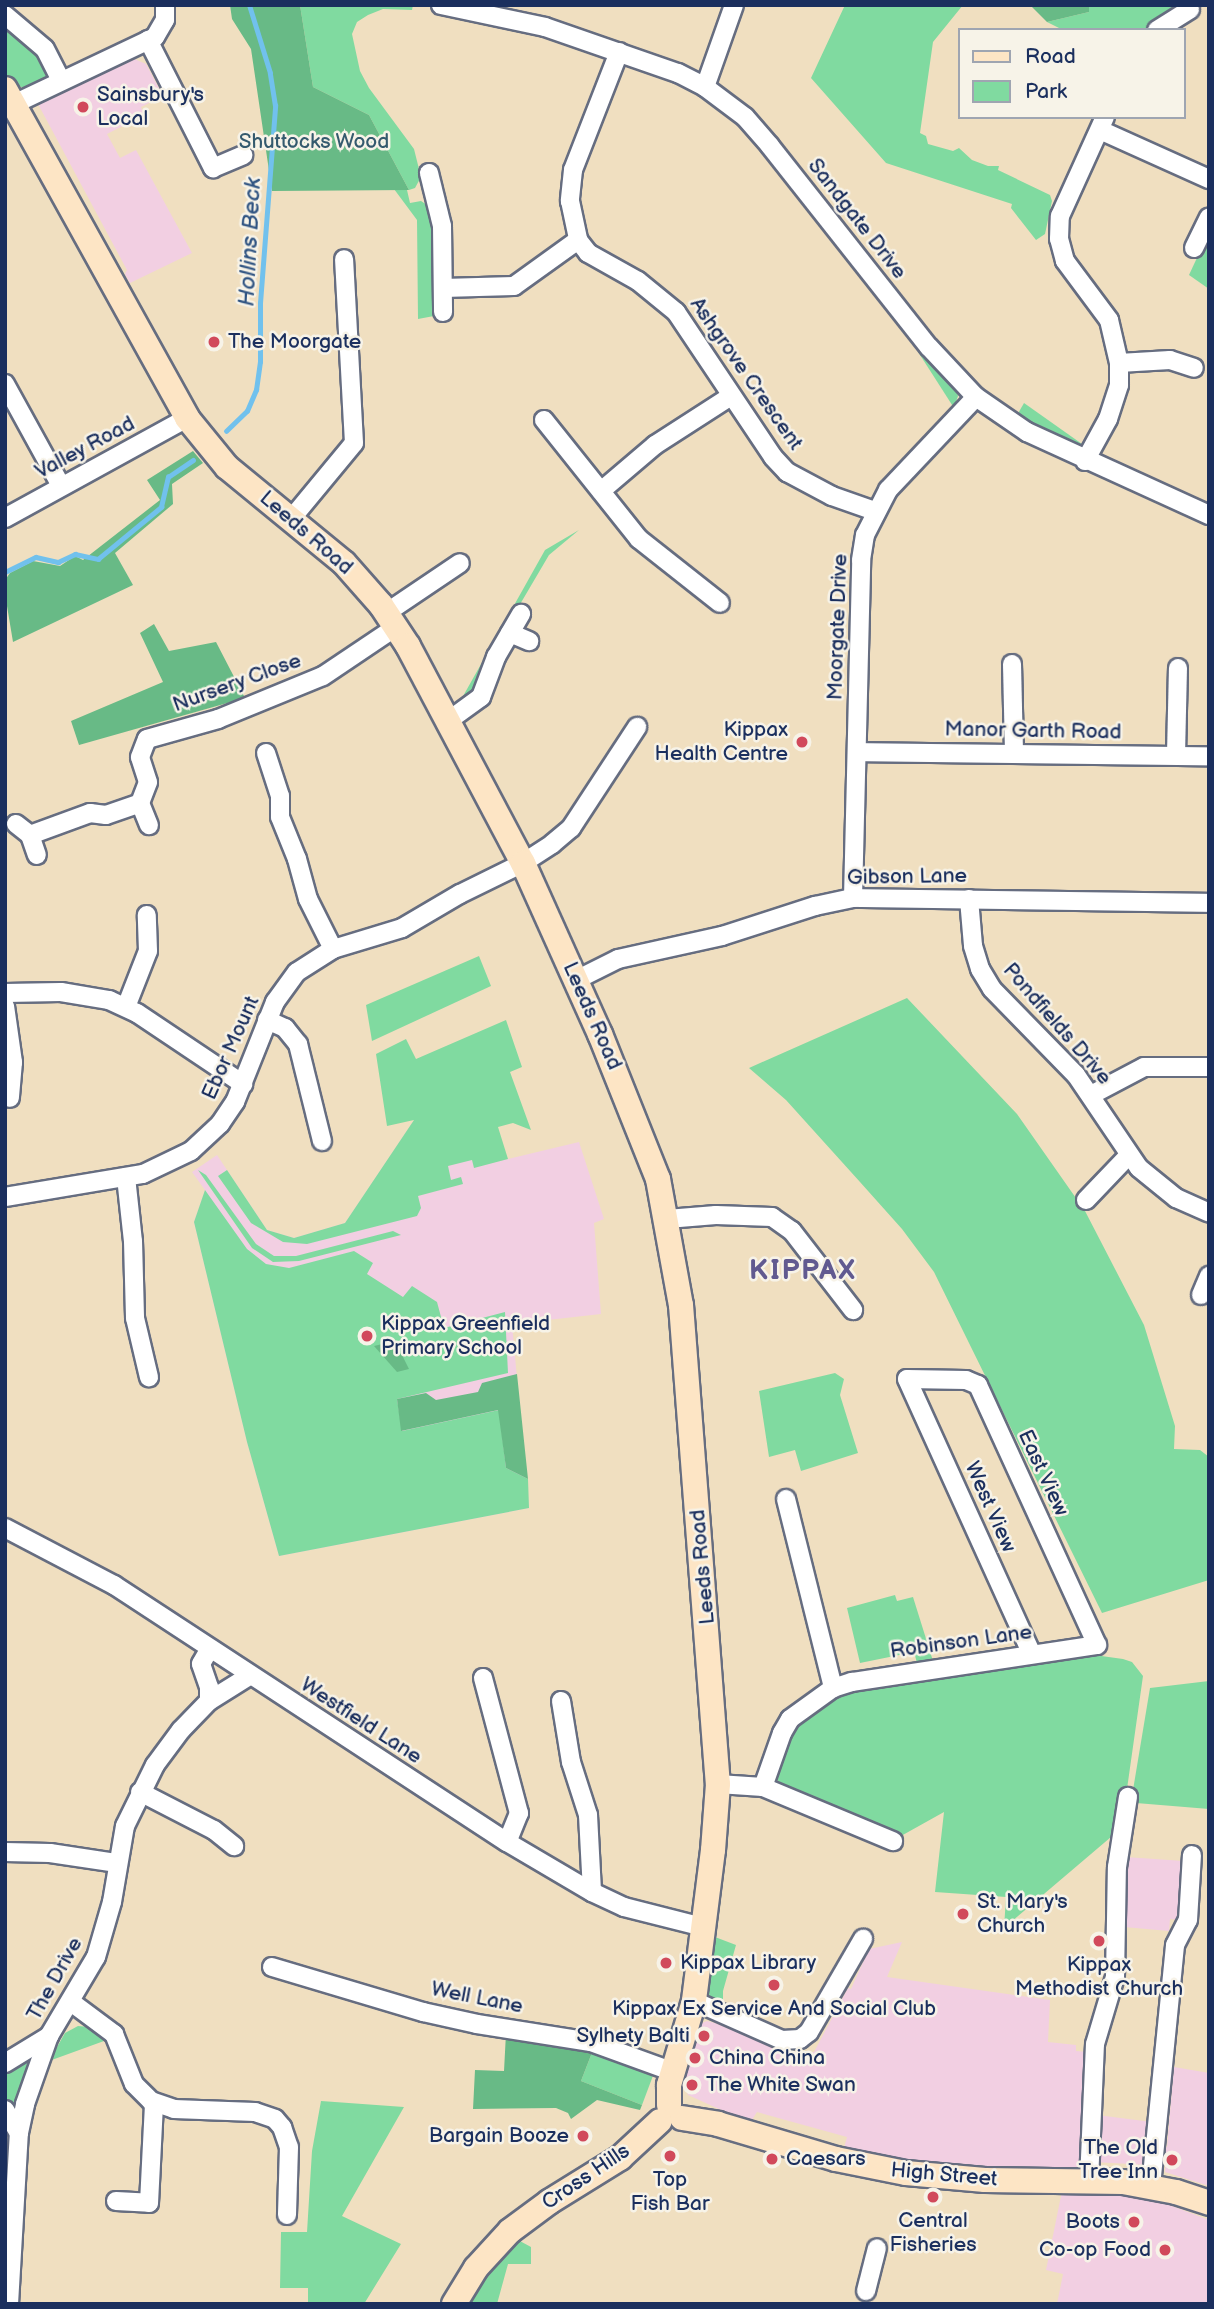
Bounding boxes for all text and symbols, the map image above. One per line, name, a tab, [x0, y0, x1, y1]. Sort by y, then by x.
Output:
legend	[958, 28, 1186, 119]
text: Road	[1025, 44, 1076, 69]
text: Park	[1025, 79, 1067, 104]
place label: Sainsbury's Local	[97, 82, 204, 132]
marker: Sainsbury's Local	[75, 99, 91, 115]
park label: Shuttocks Wood	[238, 129, 390, 155]
street label: Sandgate Drive	[802, 154, 912, 284]
water label: Hollins Beck	[233, 177, 267, 307]
street label: Ashgrove Crescent	[684, 293, 808, 455]
place label: The Moorgate	[228, 329, 361, 355]
marker: The Moorgate	[206, 334, 222, 350]
street label: Valley Road	[30, 411, 140, 485]
street label: Leeds Road	[254, 486, 358, 580]
street label: Moorgate Drive	[823, 553, 853, 701]
street label: Nursery Close	[169, 648, 305, 718]
place label: Kippax Health Centre	[655, 717, 788, 767]
street label: Manor Garth Road	[944, 717, 1122, 745]
marker: Kippax Health Centre	[794, 734, 810, 750]
street label: Gibson Lane	[847, 863, 967, 891]
street label: Leeds Road	[557, 958, 627, 1074]
street label: Pondfields Drive	[997, 958, 1117, 1090]
street label: Ebor Mount	[197, 992, 265, 1104]
district label: KIPPAX	[750, 1254, 856, 1288]
place label: Kippax Greenfield Primary School	[381, 1311, 550, 1361]
marker: Kippax Greenfield Primary School	[359, 1328, 375, 1344]
street label: East View	[1012, 1426, 1074, 1520]
street label: West View	[959, 1457, 1021, 1557]
street label: Leeds Road	[685, 1509, 721, 1625]
street label: Robinson Lane	[888, 1620, 1034, 1664]
street label: Westfield Lane	[296, 1672, 426, 1770]
place label: St. Mary's Church	[977, 1889, 1068, 1939]
marker: St. Mary's Church	[955, 1906, 971, 1922]
street label: The Drive	[22, 1933, 88, 2025]
marker: Kippax Methodist Church	[1091, 1933, 1107, 1949]
place label: Kippax Library	[680, 1950, 816, 1976]
place label: Kippax Methodist Church	[1015, 1952, 1183, 2002]
marker: Kippax Library	[658, 1955, 674, 1971]
street label: Well Lane	[429, 1977, 525, 2019]
marker: Kippax Ex Service And Social Club	[766, 1977, 782, 1993]
place label: Kippax Ex Service And Social Club	[611, 1996, 937, 2022]
place label: Sylhety Balti	[575, 2023, 690, 2049]
marker: Sylhety Balti	[696, 2028, 712, 2044]
place label: China China	[709, 2045, 825, 2071]
marker: China China	[687, 2050, 703, 2066]
place label: The White Swan	[706, 2072, 857, 2098]
marker: The White Swan	[684, 2077, 700, 2093]
place label: Bargain Booze	[429, 2123, 569, 2149]
marker: Bargain Booze	[575, 2128, 591, 2144]
place label: The Old Tree Inn	[1078, 2135, 1158, 2185]
street label: Cross Hills	[537, 2138, 635, 2216]
place label: Caesars	[786, 2146, 866, 2172]
marker: Top Fish Bar	[662, 2148, 678, 2164]
marker: Caesars	[764, 2151, 780, 2167]
marker: The Old Tree Inn	[1164, 2152, 1180, 2168]
street label: High Street	[889, 2158, 999, 2192]
place label: Top Fish Bar	[631, 2167, 709, 2217]
marker: Central Fisheries	[925, 2189, 941, 2205]
place label: Central Fisheries	[889, 2208, 977, 2258]
place label: Boots	[1065, 2209, 1120, 2235]
marker: Boots	[1126, 2214, 1142, 2230]
place label: Co-op Food	[1039, 2237, 1151, 2263]
marker: Co-op Food	[1157, 2242, 1173, 2258]

